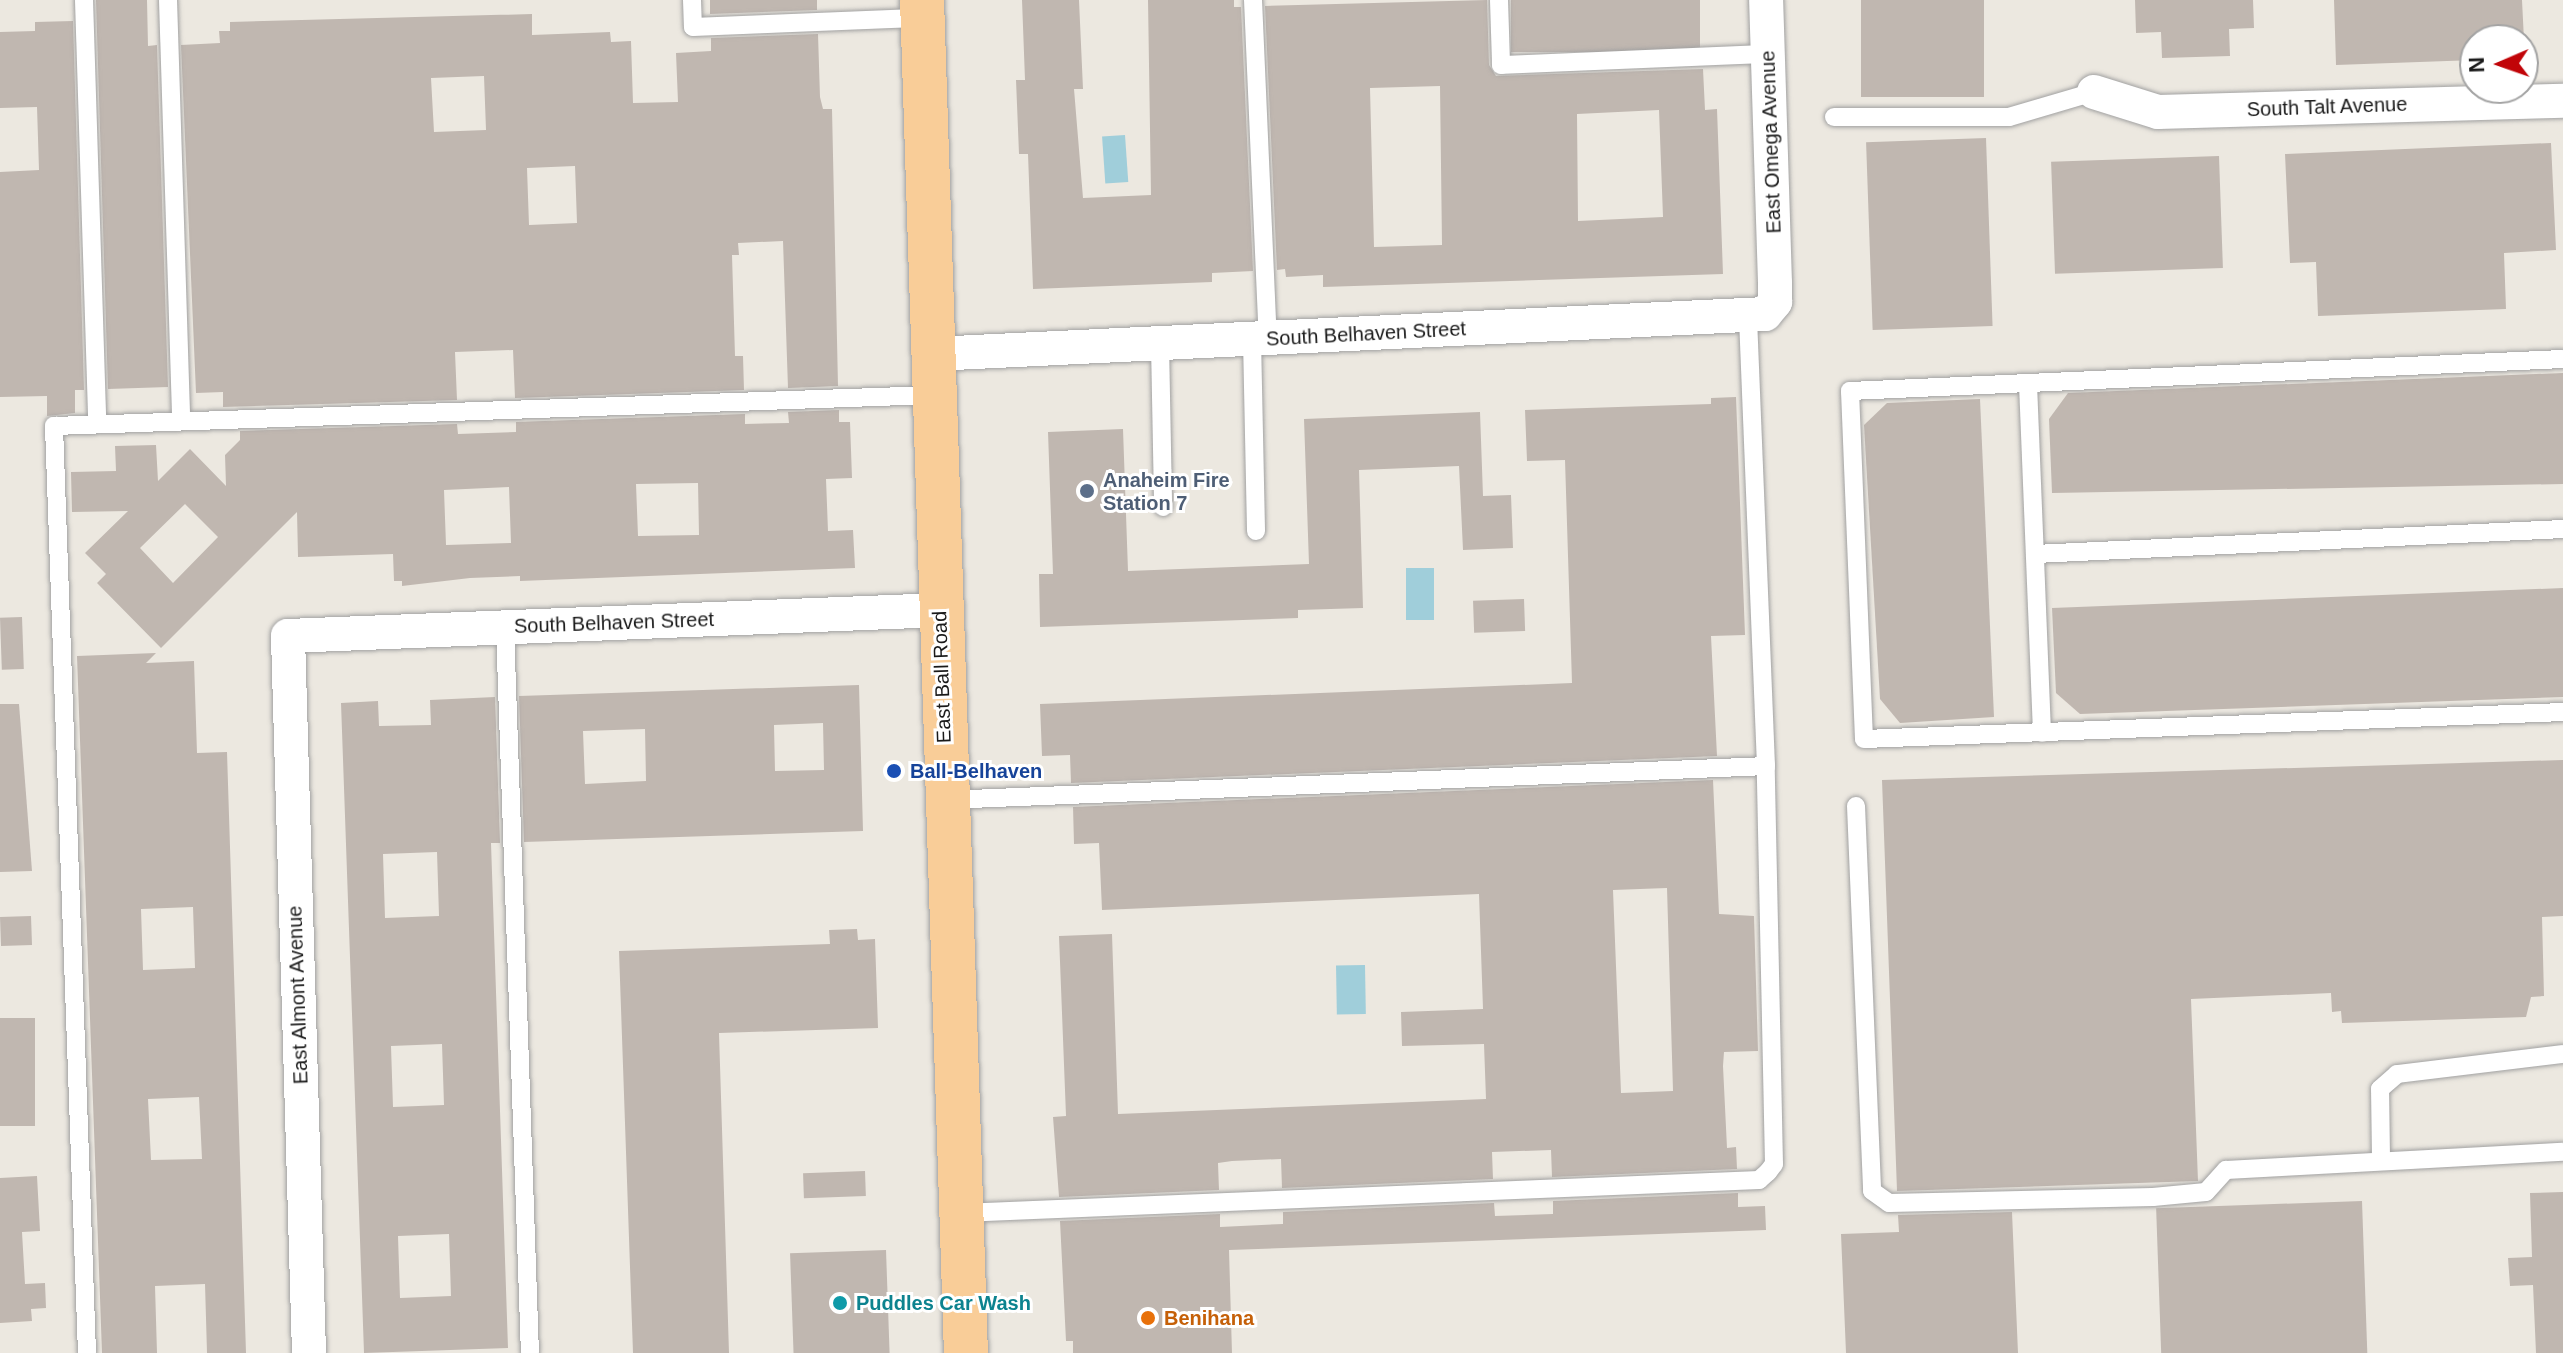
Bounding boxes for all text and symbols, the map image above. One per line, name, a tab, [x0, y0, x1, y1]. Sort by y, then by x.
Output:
north arrow	[2459, 24, 2539, 104]
street label: East Omega Avenue	[1756, 50, 1786, 234]
text: N	[2464, 56, 2489, 73]
street label: South Talt Avenue	[2246, 92, 2408, 122]
street label: South Belhaven Street	[1265, 317, 1467, 351]
place label: Anaheim Fire Station 7	[1103, 468, 1230, 515]
marker: Anaheim Fire Station 7	[1078, 482, 1096, 500]
street label: South Belhaven Street	[514, 608, 714, 638]
street label: East Ball Road	[928, 610, 956, 744]
place label: Ball-Belhaven	[910, 759, 1042, 783]
marker: Ball-Belhaven	[885, 762, 903, 780]
street label: East Almont Avenue	[283, 904, 313, 1086]
place label: Puddles Car Wash	[856, 1291, 1031, 1315]
marker: Puddles Car Wash	[831, 1294, 849, 1312]
place label: Benihana	[1164, 1306, 1254, 1330]
marker: Benihana	[1139, 1309, 1157, 1327]

